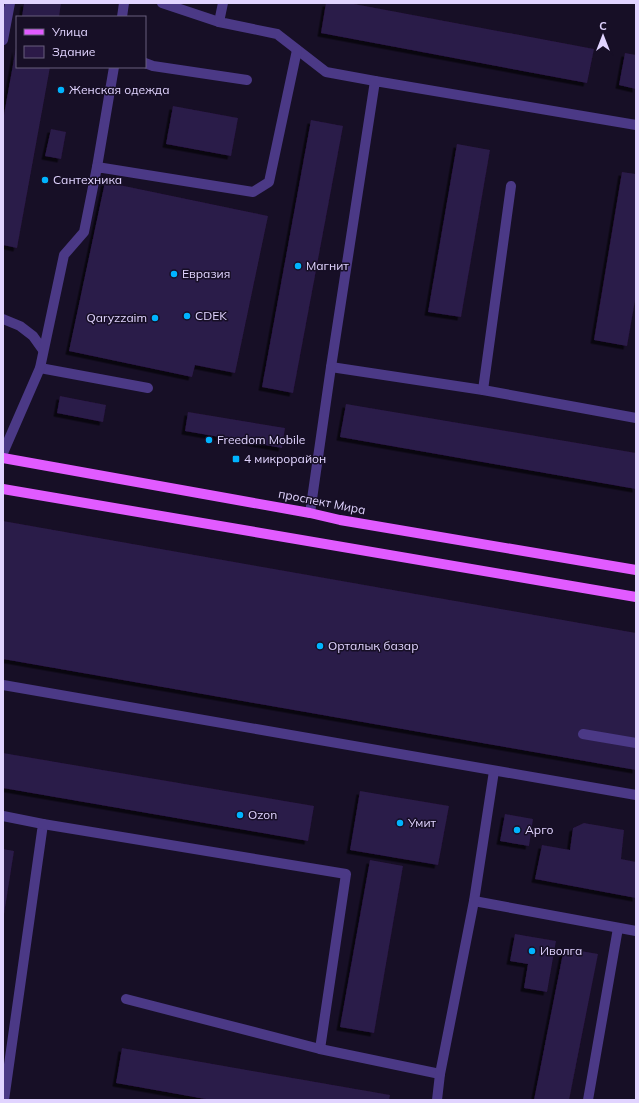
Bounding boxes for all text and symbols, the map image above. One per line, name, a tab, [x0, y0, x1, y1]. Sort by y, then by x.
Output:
legend	[16, 16, 146, 68]
north arrow	[583, 16, 623, 56]
text: С	[599, 19, 607, 33]
text: Улица	[51, 24, 88, 39]
text: Здание	[52, 44, 96, 59]
place label: Женская одежда	[69, 82, 169, 97]
marker: Женская одежда	[56, 85, 66, 95]
place label: Сантехника	[53, 172, 122, 187]
marker: Сантехника	[40, 175, 50, 185]
place label: Магнит	[306, 258, 349, 273]
marker: Магнит	[293, 261, 303, 271]
place label: Евразия	[182, 266, 230, 281]
marker: Евразия	[169, 269, 179, 279]
place label: CDEK	[195, 308, 227, 323]
place label: Qaryzzaim	[87, 310, 147, 325]
marker: CDEK	[182, 311, 192, 321]
marker: Qaryzzaim	[150, 313, 160, 323]
place label: Freedom Mobile	[217, 432, 305, 447]
marker: Freedom Mobile	[204, 435, 214, 445]
place label: 4 микрорайон	[244, 451, 326, 466]
marker: 4 микрорайон	[231, 454, 241, 464]
street label: проспект Мира	[277, 486, 367, 517]
place label: Орталық базар	[328, 638, 418, 653]
marker: Орталық базар	[315, 641, 325, 651]
place label: Ozon	[248, 807, 277, 822]
marker: Ozon	[235, 810, 245, 820]
place label: Умит	[407, 815, 437, 830]
marker: Умит	[395, 818, 405, 828]
place label: Арго	[525, 822, 553, 837]
marker: Арго	[512, 825, 522, 835]
place label: Иволга	[540, 943, 582, 958]
marker: Иволга	[527, 946, 537, 956]

